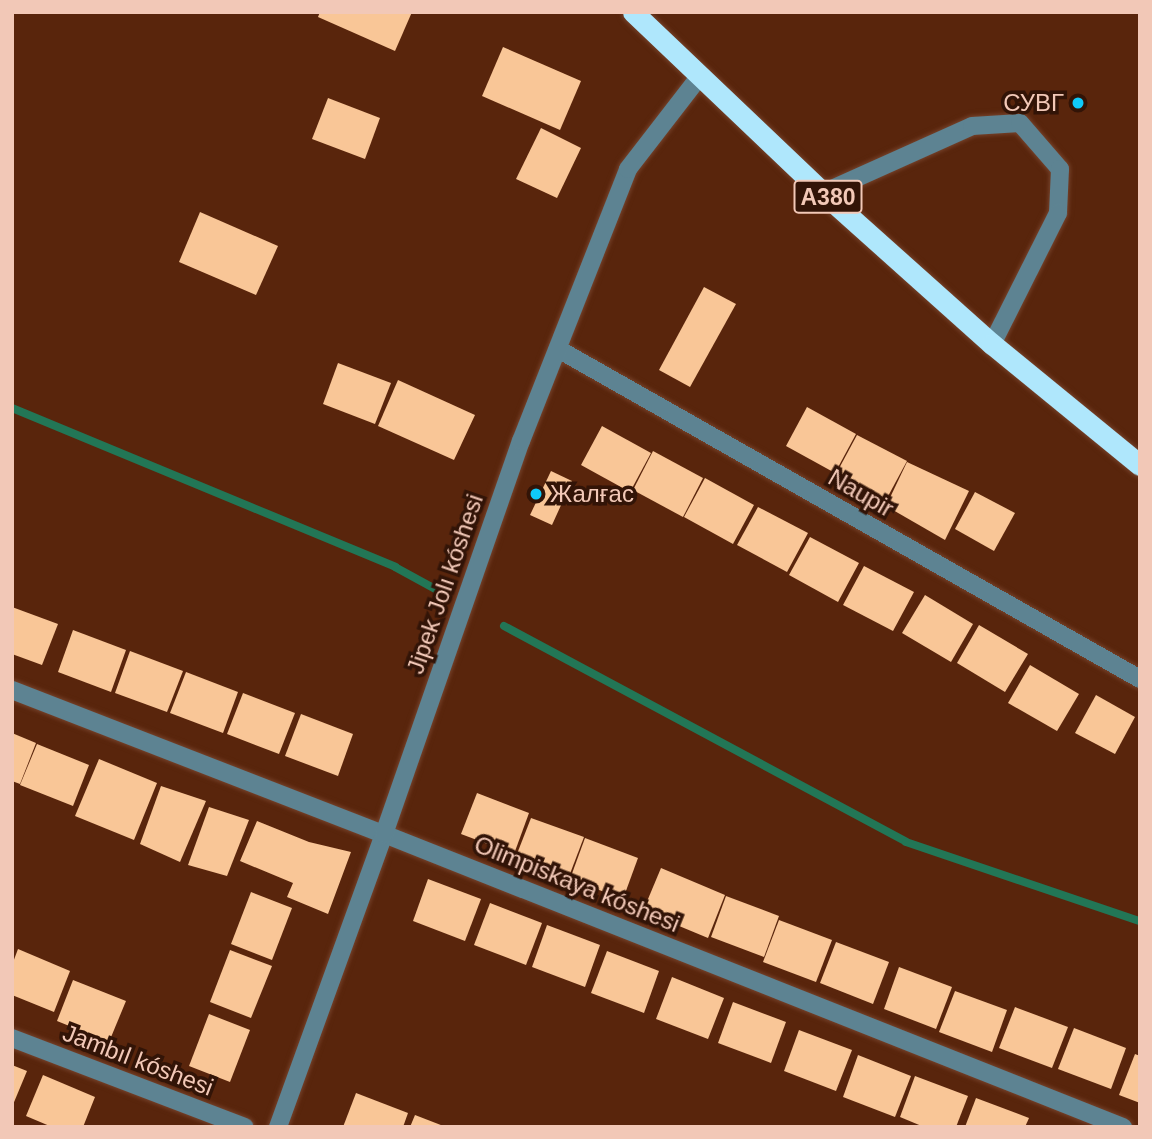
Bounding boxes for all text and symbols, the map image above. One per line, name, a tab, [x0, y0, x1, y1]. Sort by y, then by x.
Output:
place label: СУВГ	[1003, 89, 1064, 117]
marker: СУВГ	[1070, 95, 1086, 111]
road number: A380	[793, 178, 863, 216]
street label: Naupir	[823, 463, 899, 523]
place label: Жалғас	[550, 480, 634, 508]
marker: Жалғас	[528, 486, 544, 502]
street label: Jipek Jolı kóshesi	[401, 490, 489, 678]
street label: Olimpiskaya kóshesi	[470, 830, 684, 938]
street label: Jambıl kóshesi	[59, 1018, 217, 1102]

